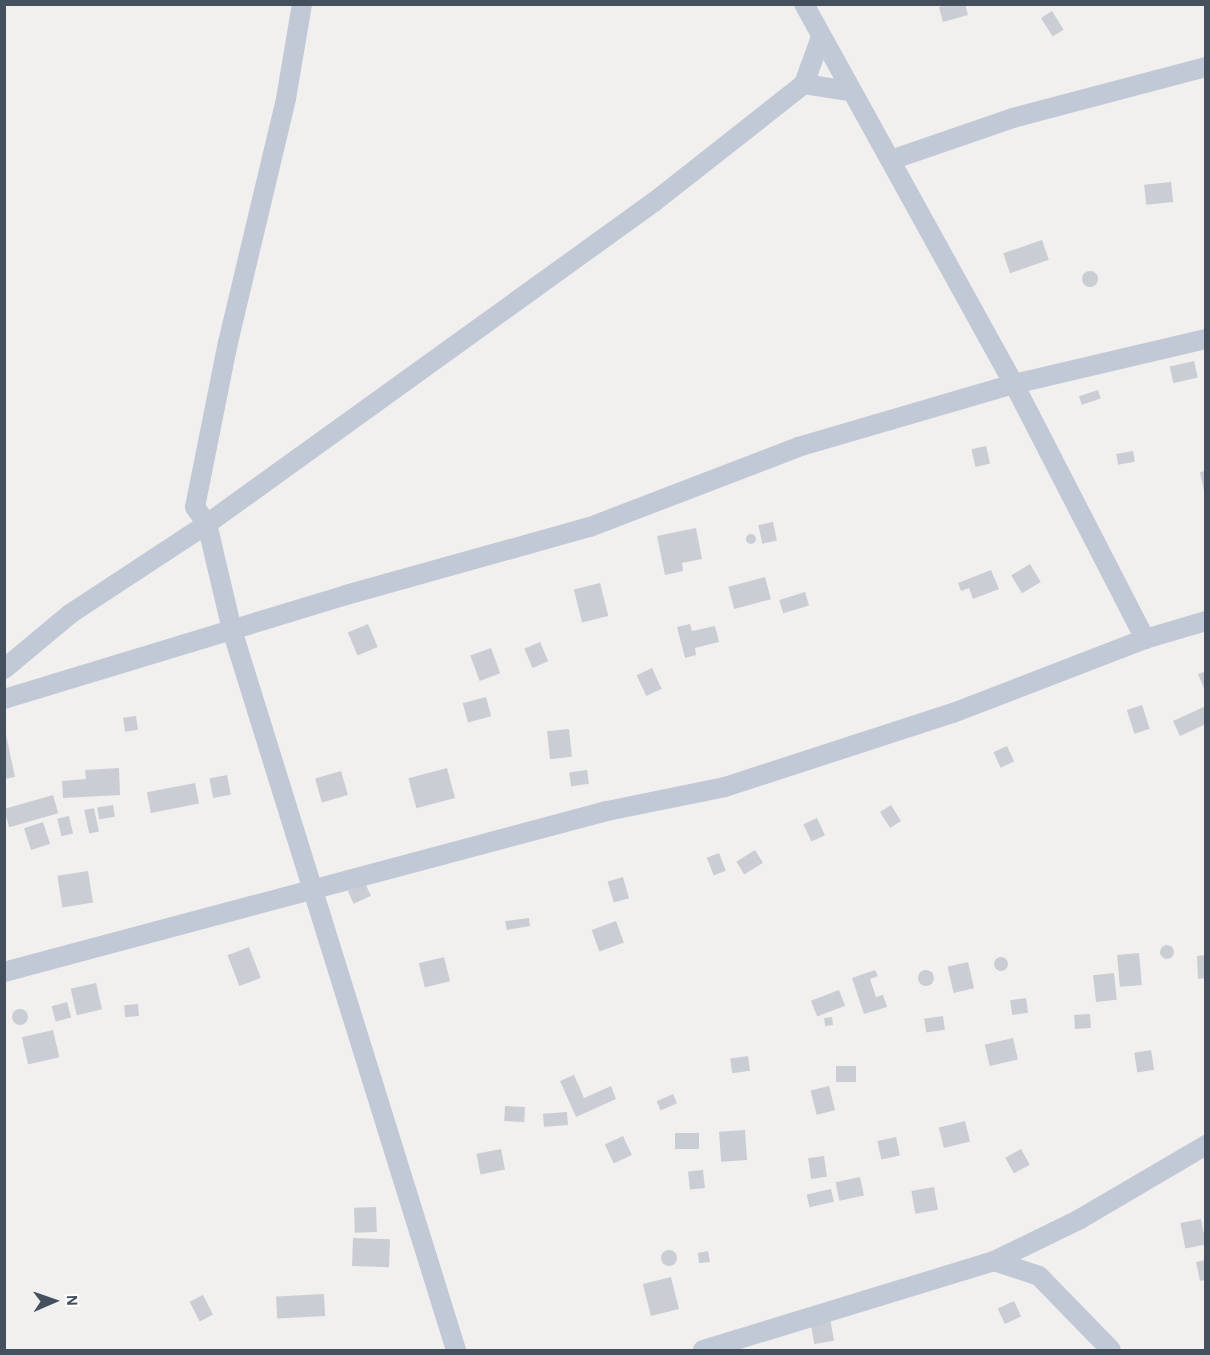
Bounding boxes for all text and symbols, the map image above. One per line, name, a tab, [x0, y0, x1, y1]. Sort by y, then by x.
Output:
north arrow	[24, 1271, 84, 1331]
text: N	[64, 1295, 80, 1306]

